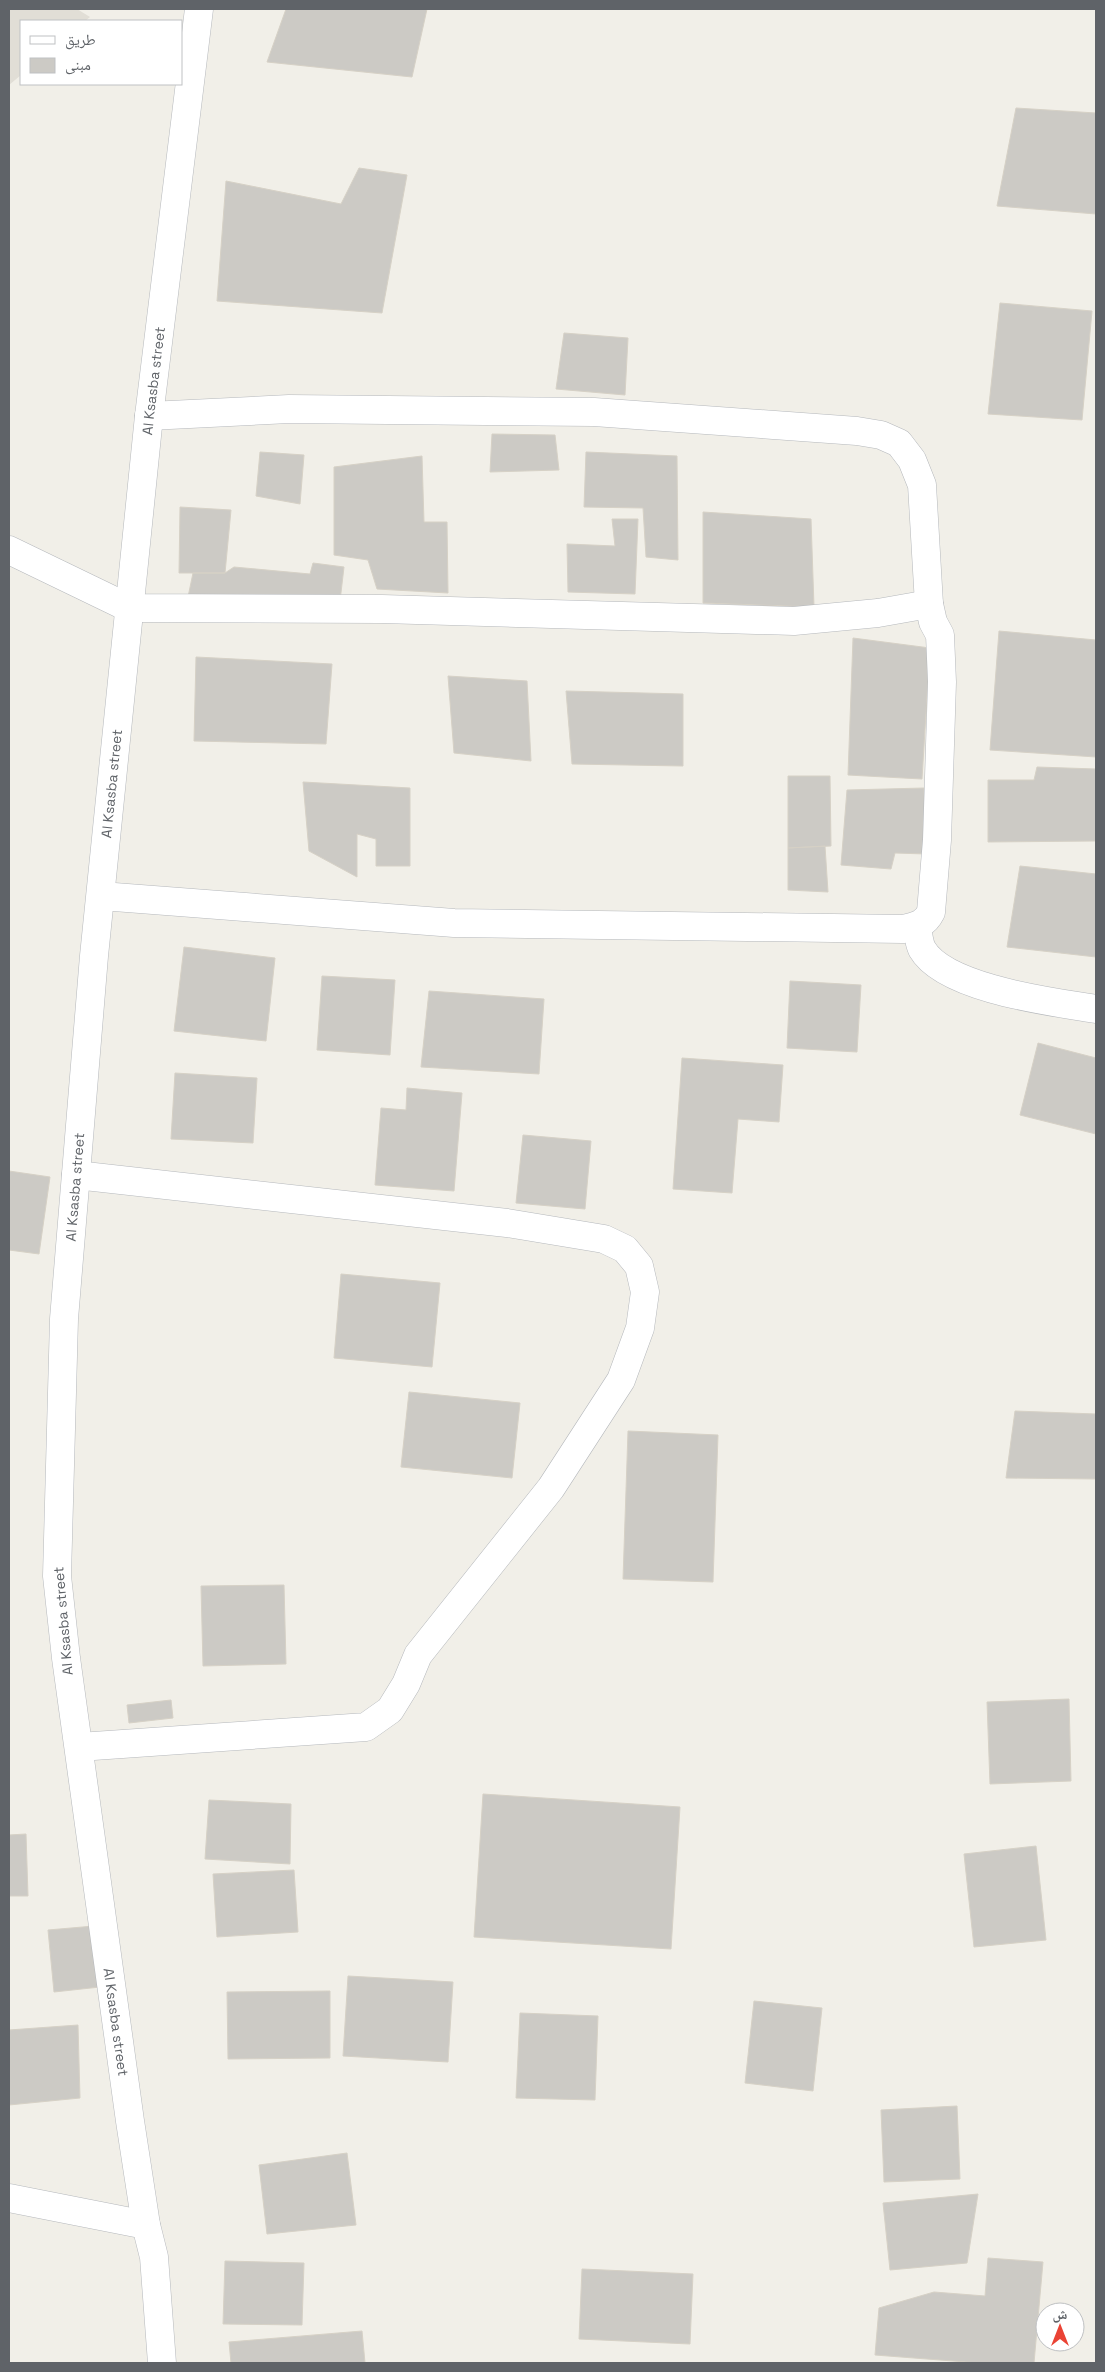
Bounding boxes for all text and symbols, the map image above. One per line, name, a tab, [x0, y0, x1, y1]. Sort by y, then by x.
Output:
legend	[20, 20, 182, 85]
text: طريق	[65, 30, 96, 50]
text: مبنى	[65, 55, 91, 75]
street label: Al Ksasba street	[138, 326, 169, 436]
street label: Al Ksasba street	[97, 728, 126, 839]
street label: Al Ksasba street	[61, 1132, 88, 1242]
street label: Al Ksasba street	[49, 1566, 77, 1676]
street label: Al Ksasba street	[100, 1967, 132, 2077]
north arrow	[1035, 2302, 1085, 2352]
text: ش	[1053, 2305, 1068, 2323]

